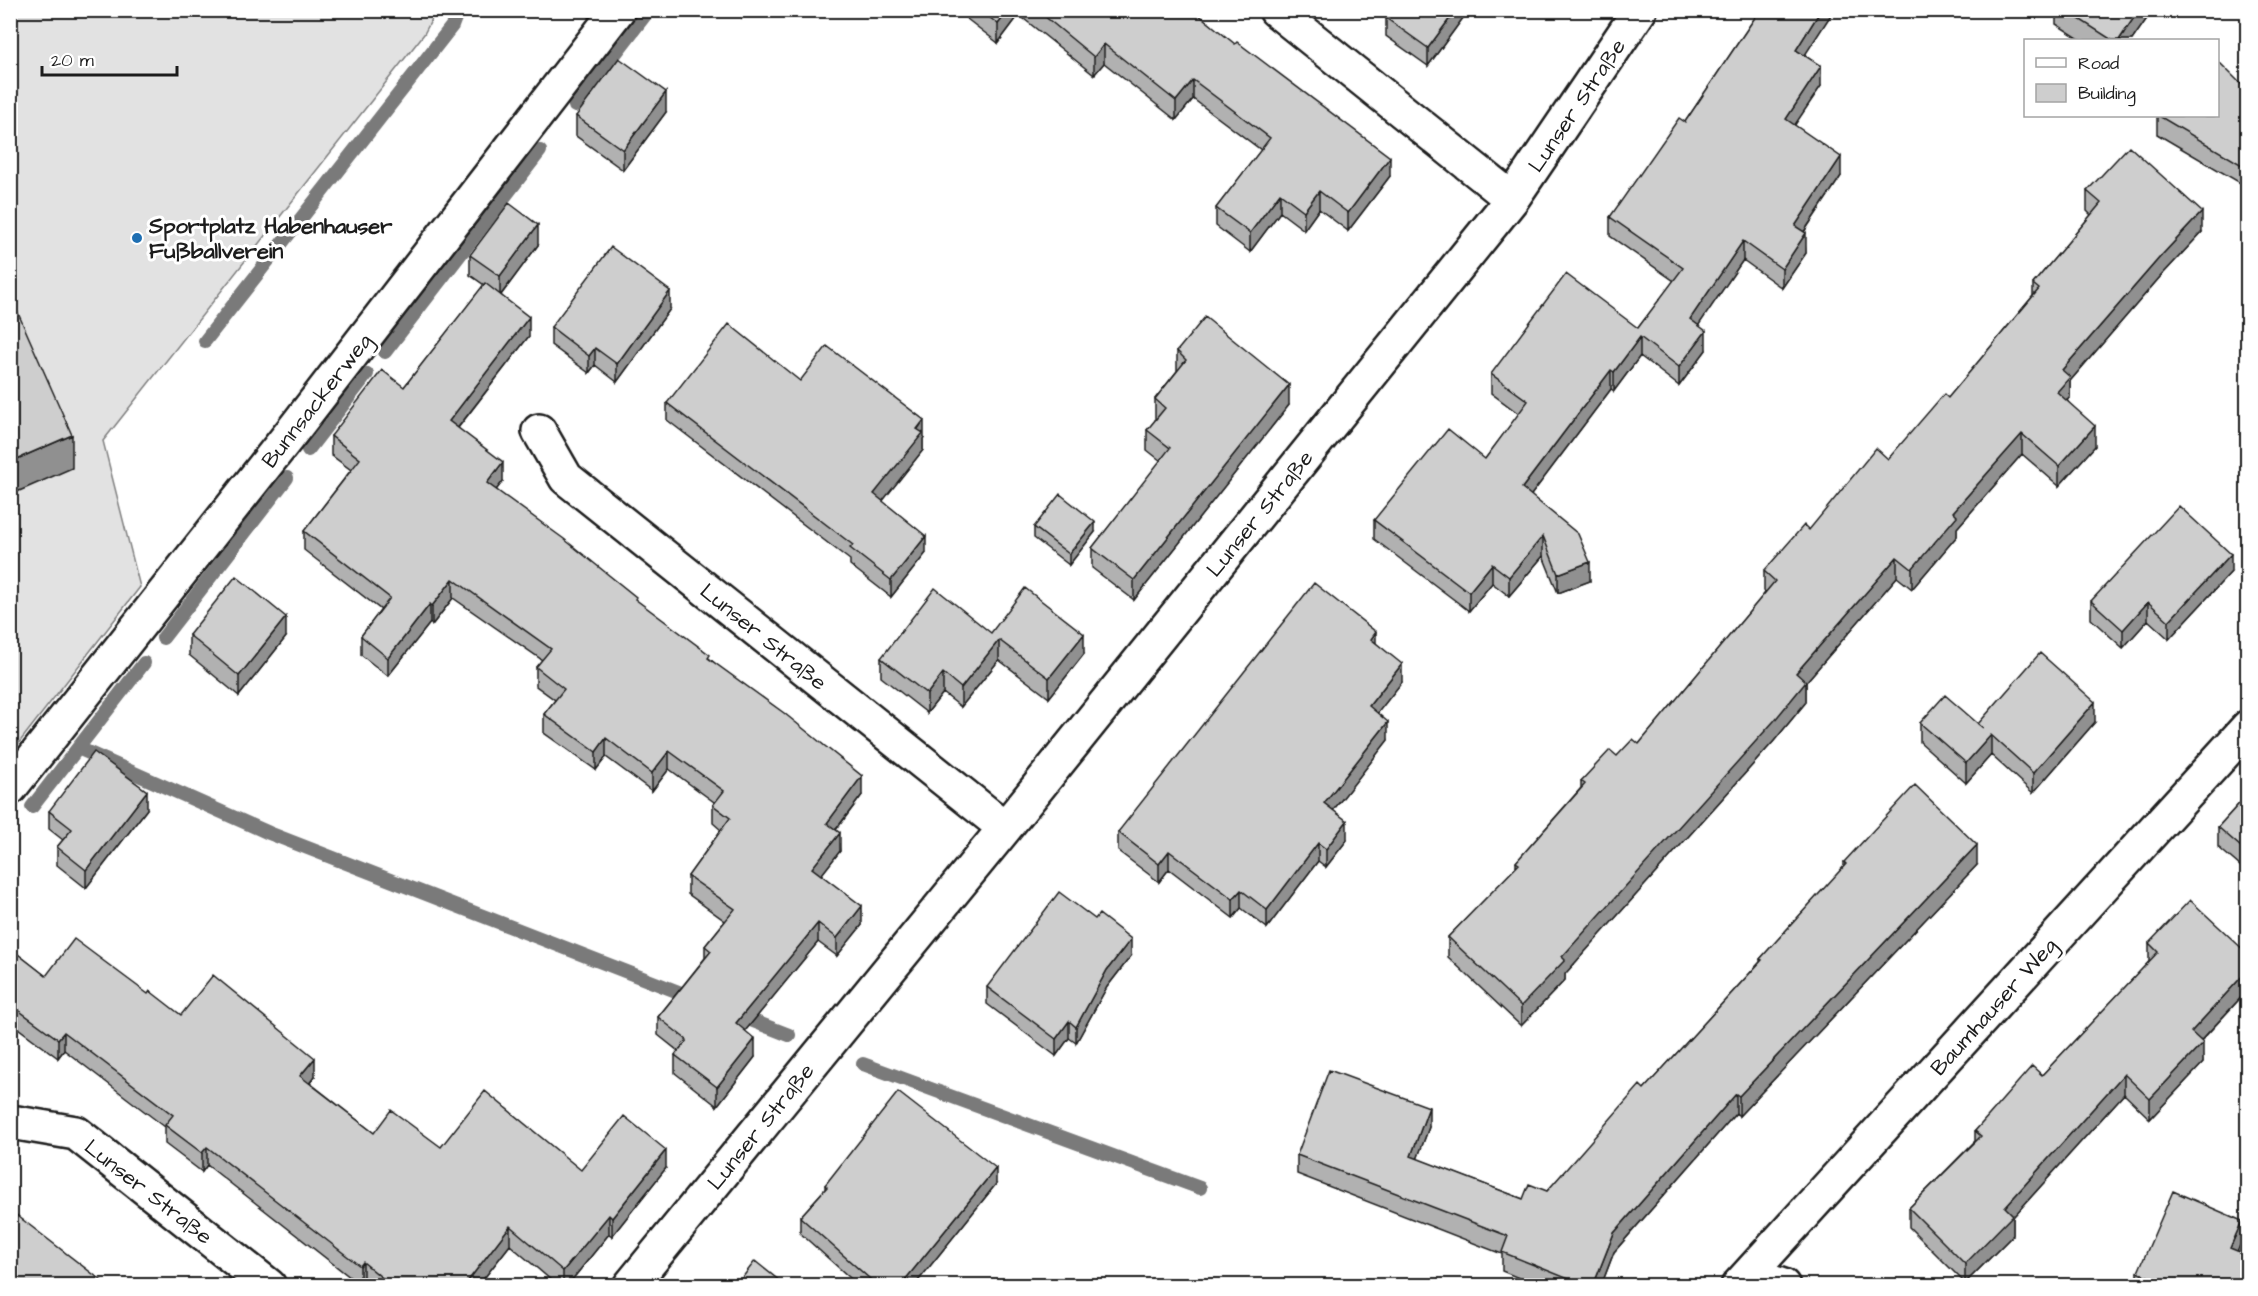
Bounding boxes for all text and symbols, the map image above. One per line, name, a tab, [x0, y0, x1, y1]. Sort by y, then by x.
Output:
street label: Lunser Straße	[1521, 33, 1634, 179]
scale bar	[42, 39, 177, 77]
legend	[2024, 39, 2219, 117]
text: 20 m	[51, 48, 94, 73]
text: Road	[2078, 51, 2119, 76]
text: Building	[2078, 81, 2136, 107]
place label: Sportplatz Habenhauser Fußballverein	[148, 211, 393, 267]
marker: Sportplatz Habenhauser Fußballverein	[130, 231, 144, 245]
street label: Bunnsackerweg	[255, 327, 381, 476]
street label: Lunser Straße	[1199, 444, 1321, 584]
street label: Lunser Straße	[693, 576, 833, 698]
street label: Baumhauser Weg	[1924, 931, 2065, 1084]
street label: Lunser Straße	[700, 1057, 822, 1197]
street label: Lunser Straße	[77, 1132, 219, 1252]

